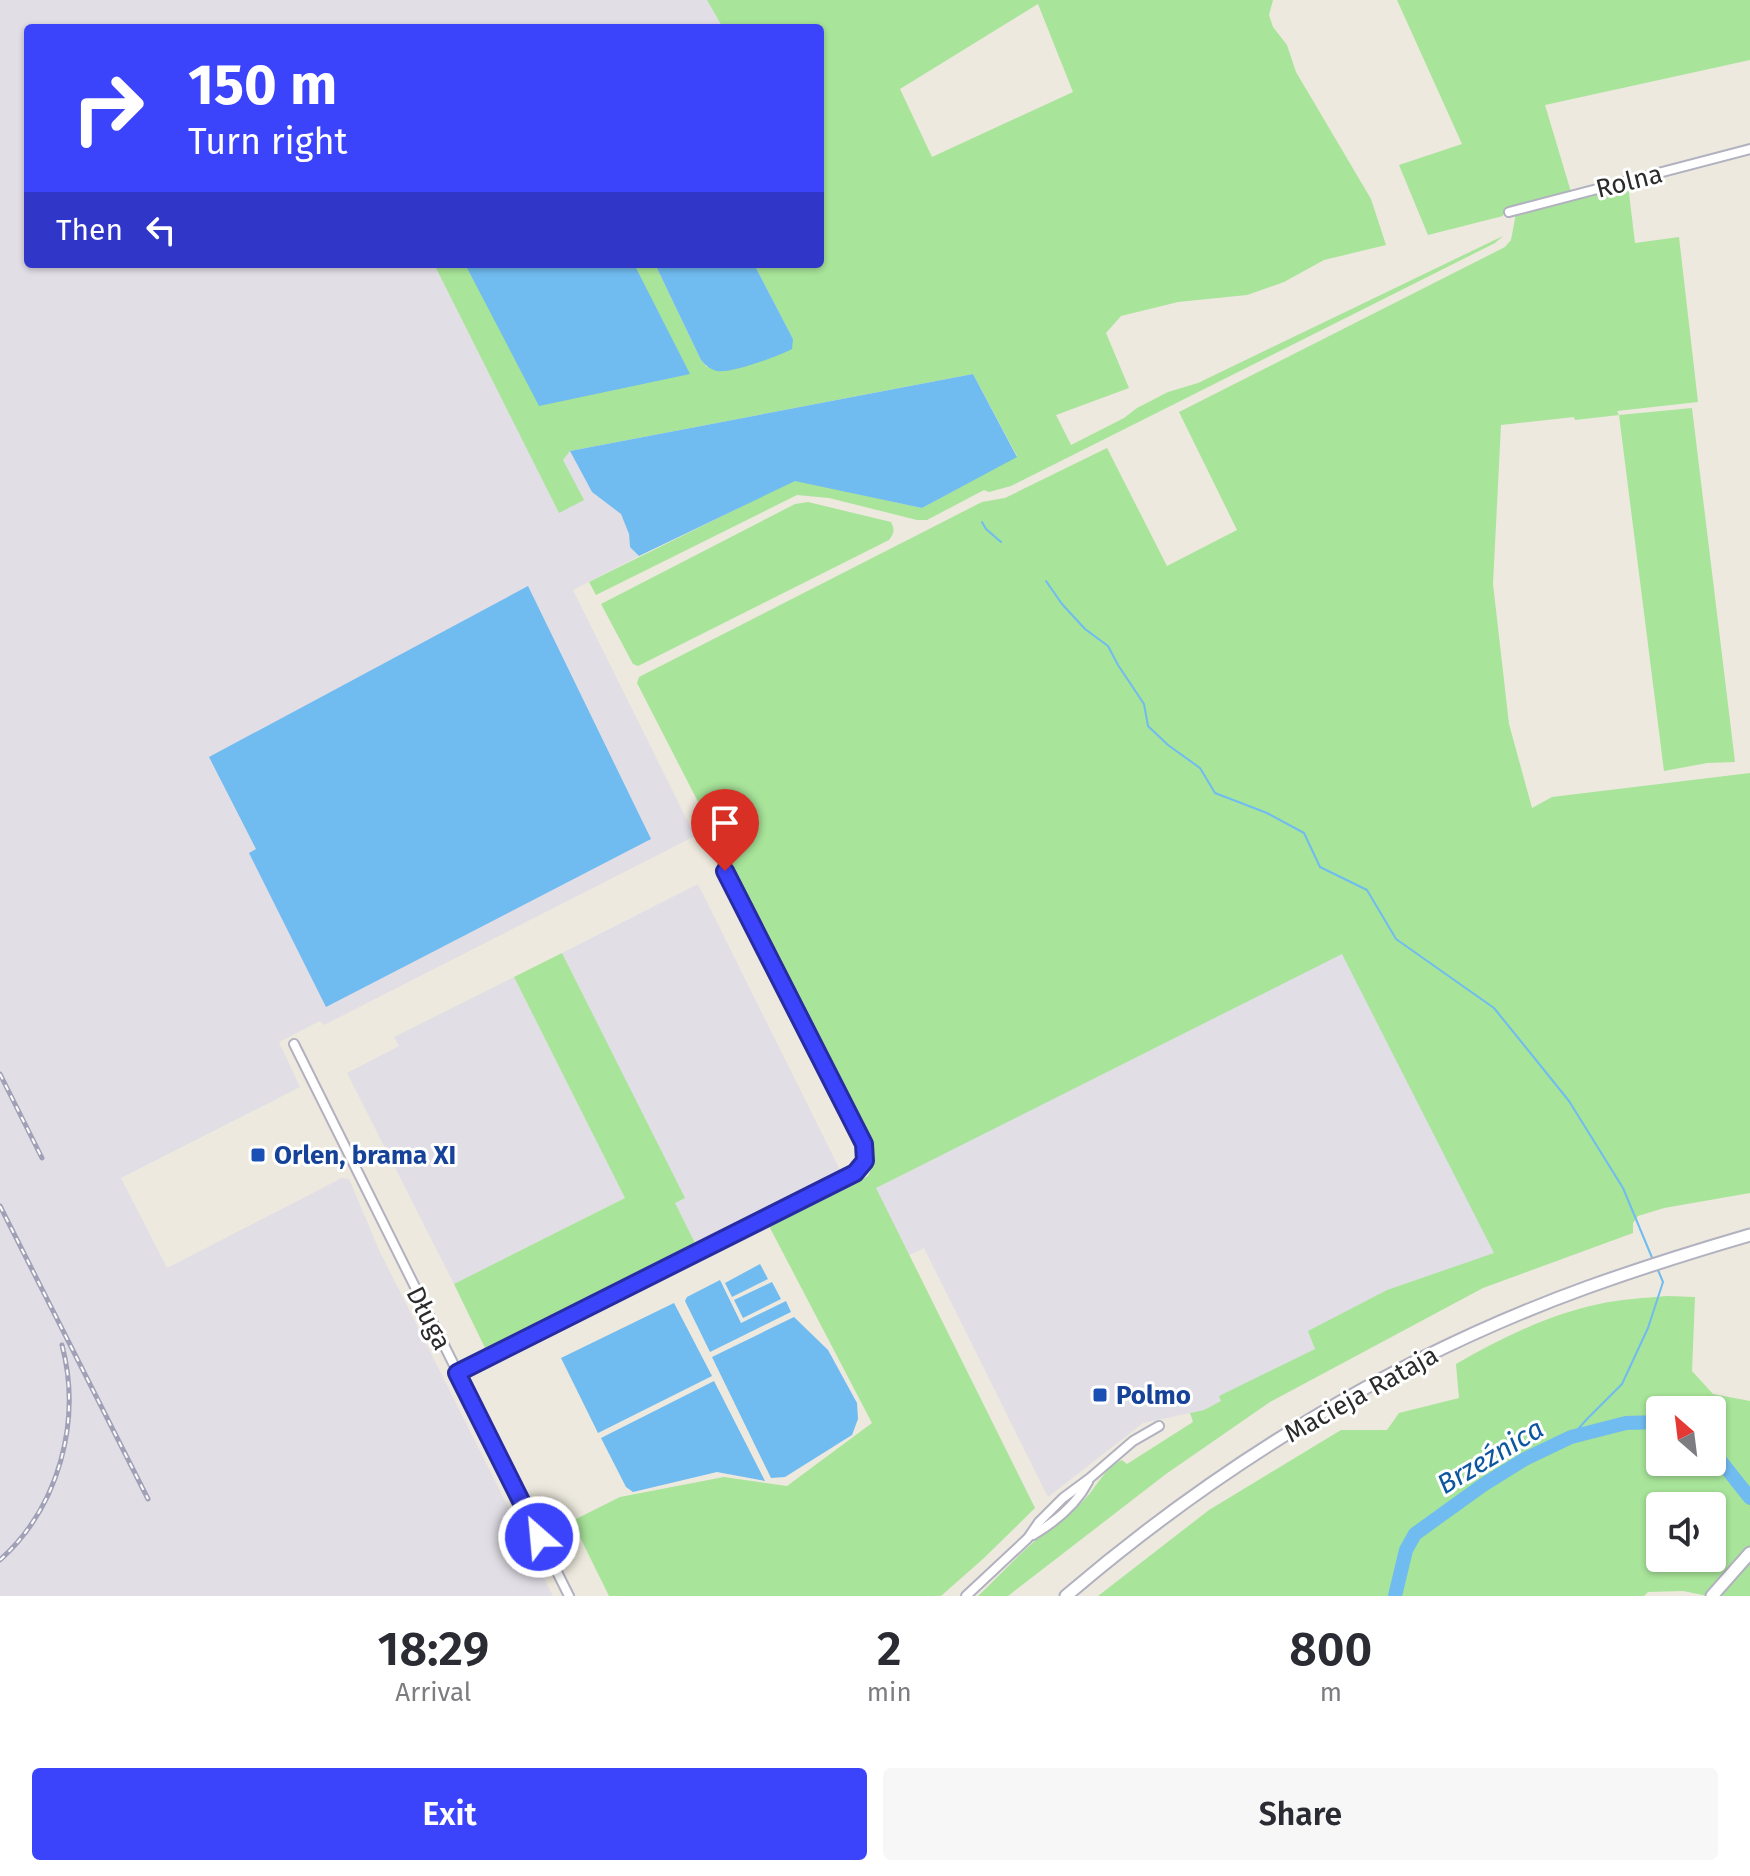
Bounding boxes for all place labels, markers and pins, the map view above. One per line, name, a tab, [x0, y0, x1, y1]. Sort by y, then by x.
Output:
pin	[691, 789, 759, 871]
place label: Orlen, brama XI	[274, 1140, 456, 1171]
marker: Orlen, brama XI	[249, 1146, 267, 1164]
place label: Polmo	[1116, 1380, 1191, 1411]
marker: Polmo	[1091, 1386, 1109, 1404]

